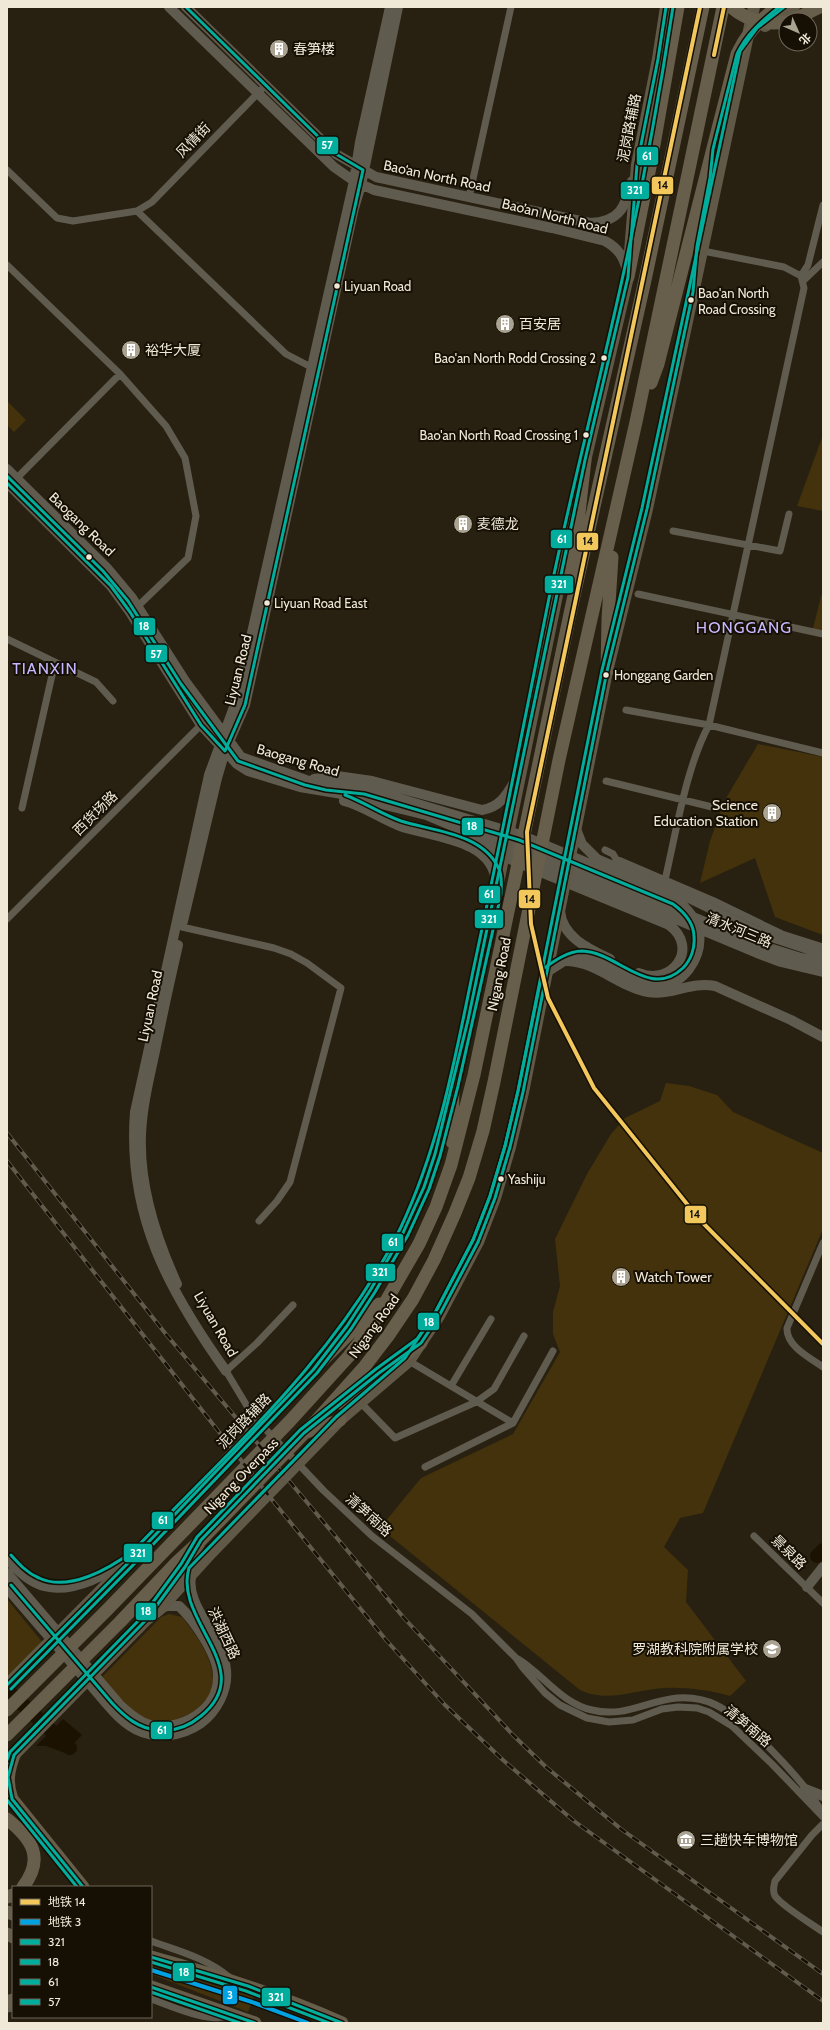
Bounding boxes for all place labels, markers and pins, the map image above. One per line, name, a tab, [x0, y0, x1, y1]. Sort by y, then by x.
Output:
building icon: 春笋楼	[268, 38, 290, 60]
place label: 春笋楼	[293, 40, 335, 58]
place label: Liyuan Road	[344, 278, 411, 294]
marker: Liyuan Road	[332, 281, 342, 291]
place label: Bao'an North Road Crossing	[698, 285, 776, 317]
marker: Bao'an North Road Crossing	[686, 295, 696, 305]
building icon: 百安居	[494, 313, 516, 335]
place label: 百安居	[519, 315, 561, 333]
building icon: 裕华大厦	[120, 339, 142, 361]
place label: 裕华大厦	[145, 341, 201, 359]
place label: Bao'an North Rodd Crossing 2	[434, 350, 596, 366]
marker: Bao'an North Rodd Crossing 2	[599, 353, 609, 363]
place label: Bao'an North Road Crossing 1	[419, 427, 578, 443]
marker: Bao'an North Road Crossing 1	[581, 430, 591, 440]
building icon: 麦德龙	[452, 513, 474, 535]
place label: 麦德龙	[477, 515, 519, 533]
unlabelled marker	[84, 552, 94, 562]
place label: Liyuan Road East	[274, 595, 368, 611]
marker: Liyuan Road East	[262, 598, 272, 608]
place label: Honggang Garden	[614, 667, 713, 683]
marker: Honggang Garden	[601, 670, 611, 680]
place label: Science Education Station	[654, 796, 758, 830]
building icon: Science Education Station	[761, 802, 783, 824]
place label: Yashiju	[507, 1171, 546, 1188]
marker: Yashiju	[496, 1174, 506, 1184]
building icon: Watch Tower	[610, 1266, 632, 1288]
place label: Watch Tower	[635, 1268, 712, 1286]
school or university icon: 罗湖教科院附属学校	[761, 1638, 783, 1660]
place label: 罗湖教科院附属学校	[632, 1640, 758, 1658]
museum icon: 三趟快车博物馆	[675, 1829, 697, 1851]
place label: 三趟快车博物馆	[700, 1831, 798, 1849]

